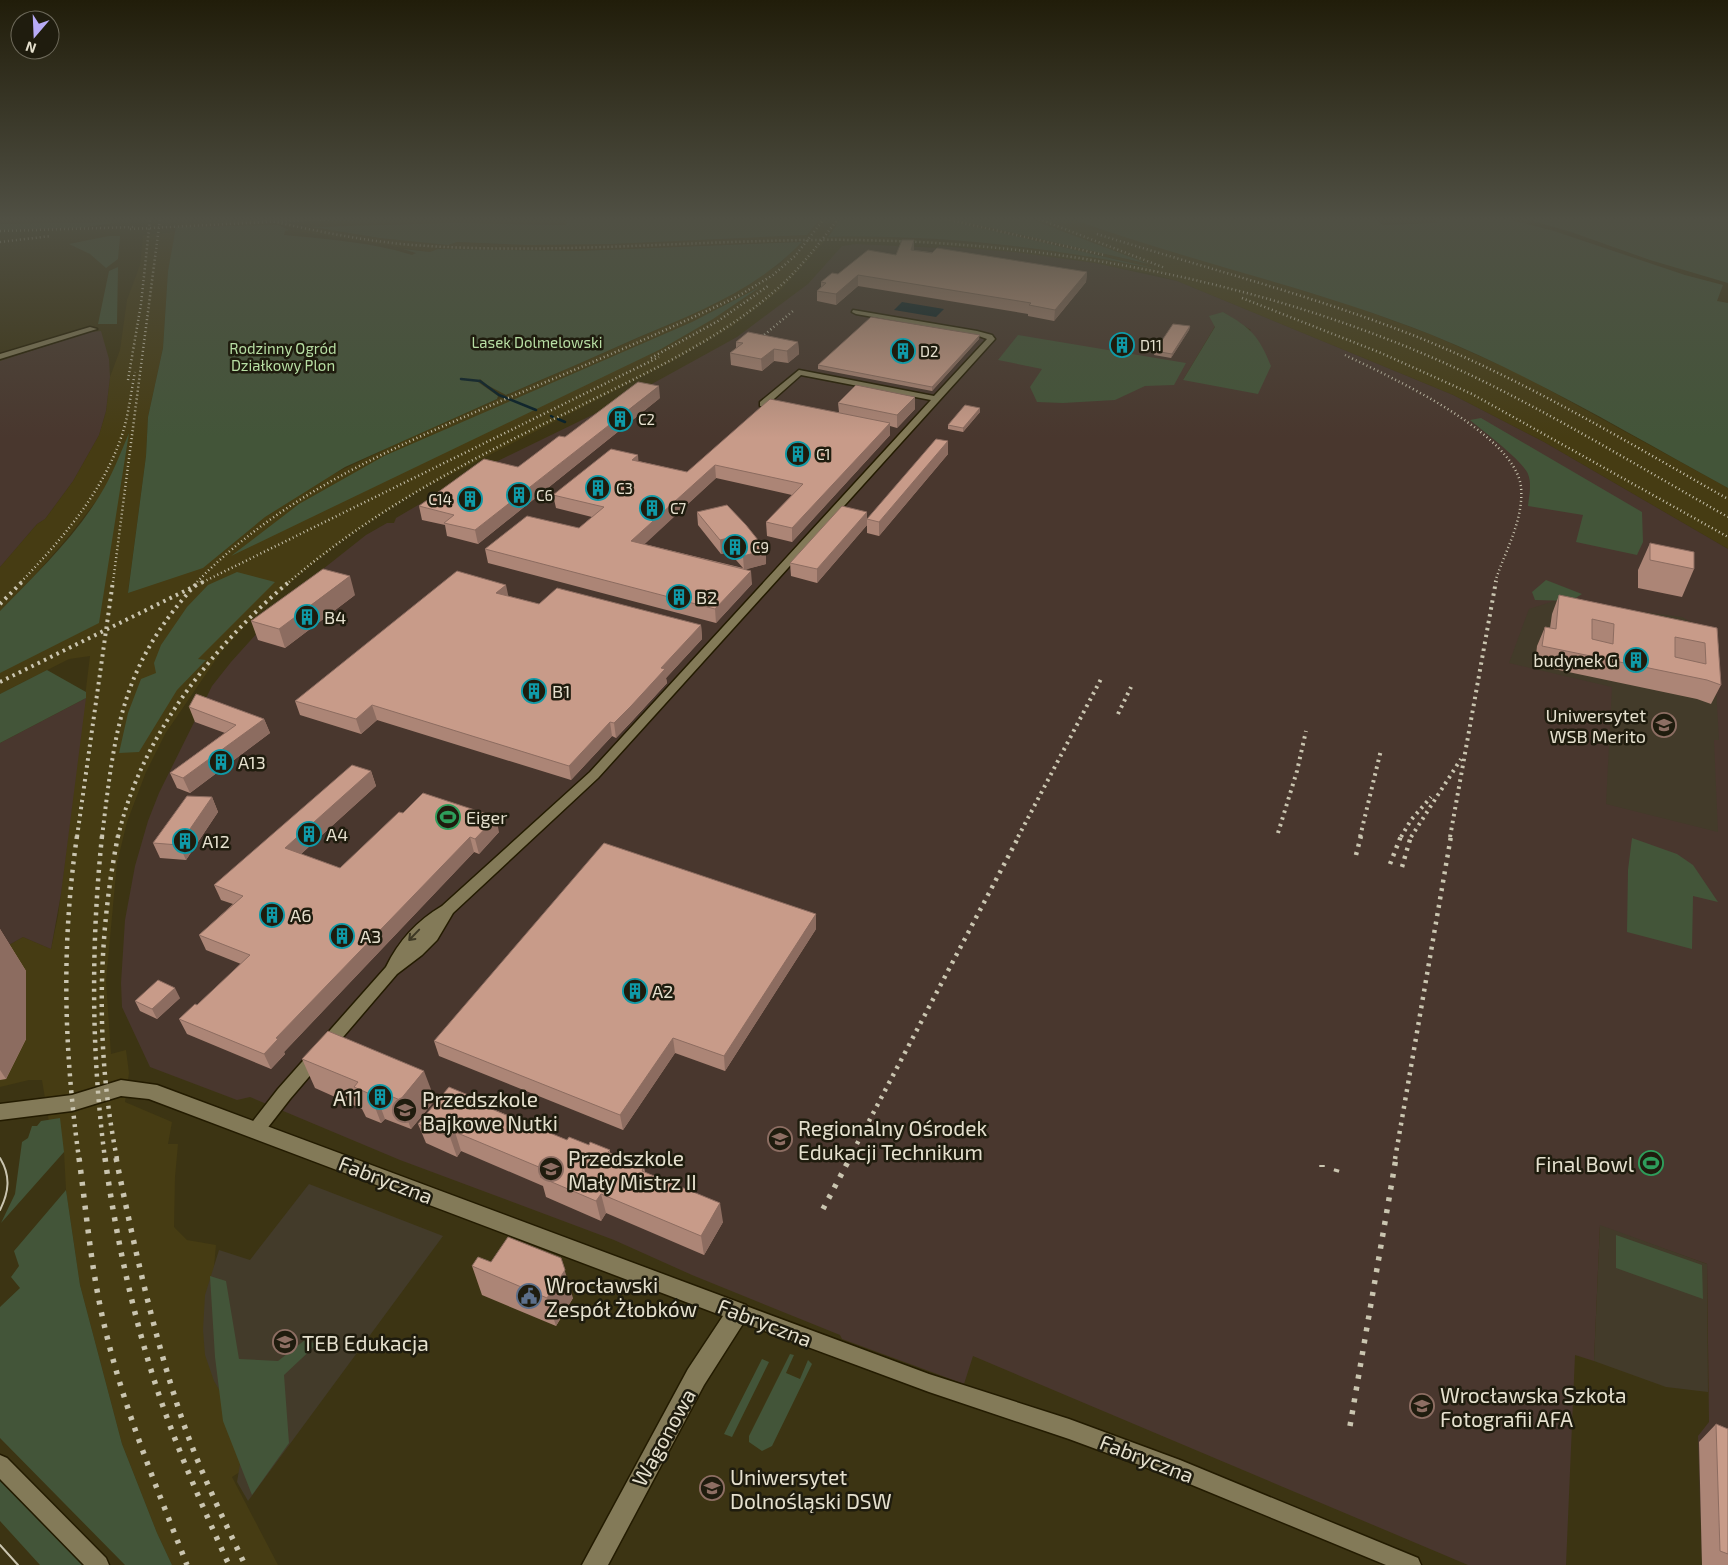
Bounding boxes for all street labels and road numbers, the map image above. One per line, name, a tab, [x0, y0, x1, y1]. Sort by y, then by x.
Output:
street label: Fabryczna	[336, 1150, 436, 1208]
street label: Fabryczna	[715, 1293, 815, 1351]
street label: Wagonowa	[626, 1384, 700, 1490]
street label: Fabryczna	[1097, 1429, 1197, 1487]

